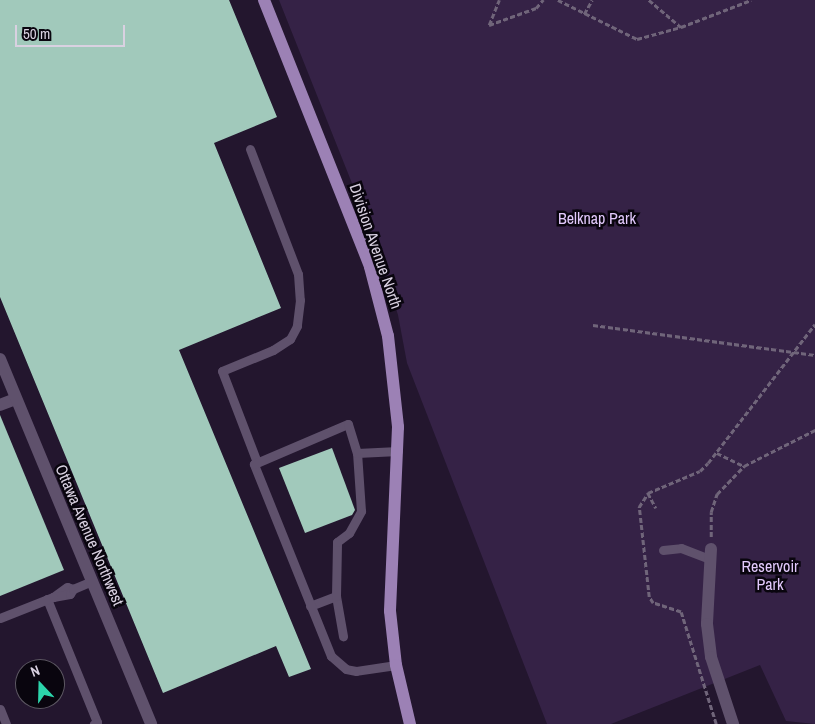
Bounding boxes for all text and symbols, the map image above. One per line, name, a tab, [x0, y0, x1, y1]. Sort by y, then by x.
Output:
scale bar	[18, 15, 128, 47]
text: 50 m	[23, 23, 50, 44]
street label: Division Avenue North	[345, 181, 407, 311]
park label: Belknap Park	[558, 208, 636, 228]
street label: Ottawa Avenue Northwest	[51, 461, 129, 609]
park label: Reservoir Park	[742, 556, 798, 594]
north arrow	[15, 659, 65, 709]
text: N	[28, 661, 42, 681]

